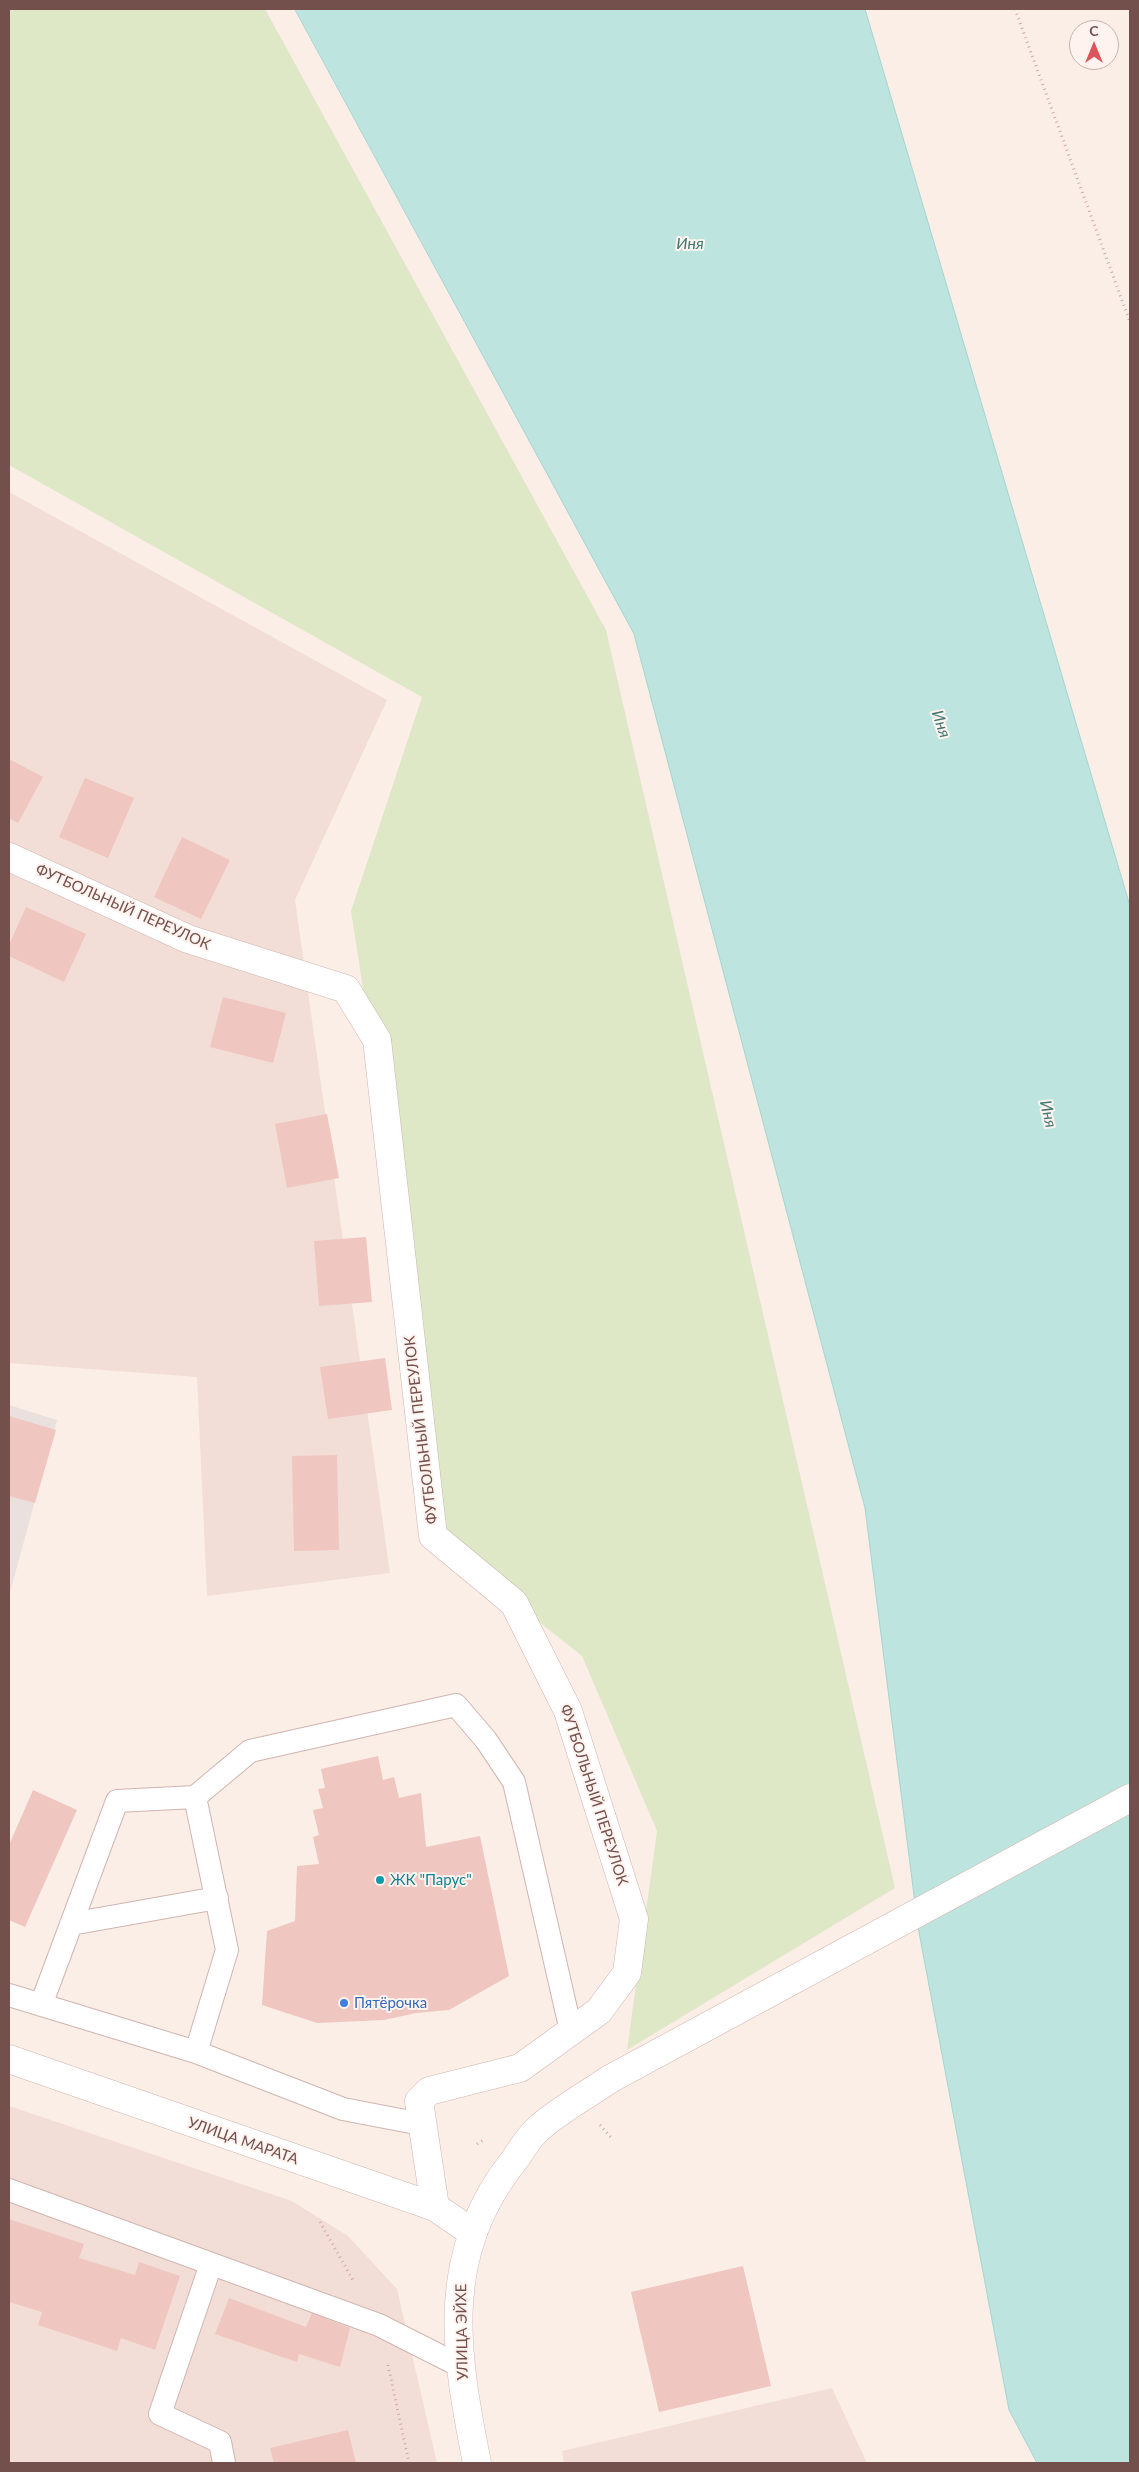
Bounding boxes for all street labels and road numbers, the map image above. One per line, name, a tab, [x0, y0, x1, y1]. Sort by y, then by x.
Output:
street label: ФУТБОЛЬНЫЙ ПЕРЕУЛОК	[33, 860, 213, 954]
street label: ФУТБОЛЬНЫЙ ПЕРЕУЛОК	[401, 1335, 441, 1525]
street label: ФУТБОЛЬНЫЙ ПЕРЕУЛОК	[556, 1702, 632, 1888]
street label: УЛИЦА МАРАТА	[185, 2114, 301, 2168]
street label: УЛИЦА ЭЙХЕ	[452, 2284, 472, 2380]

